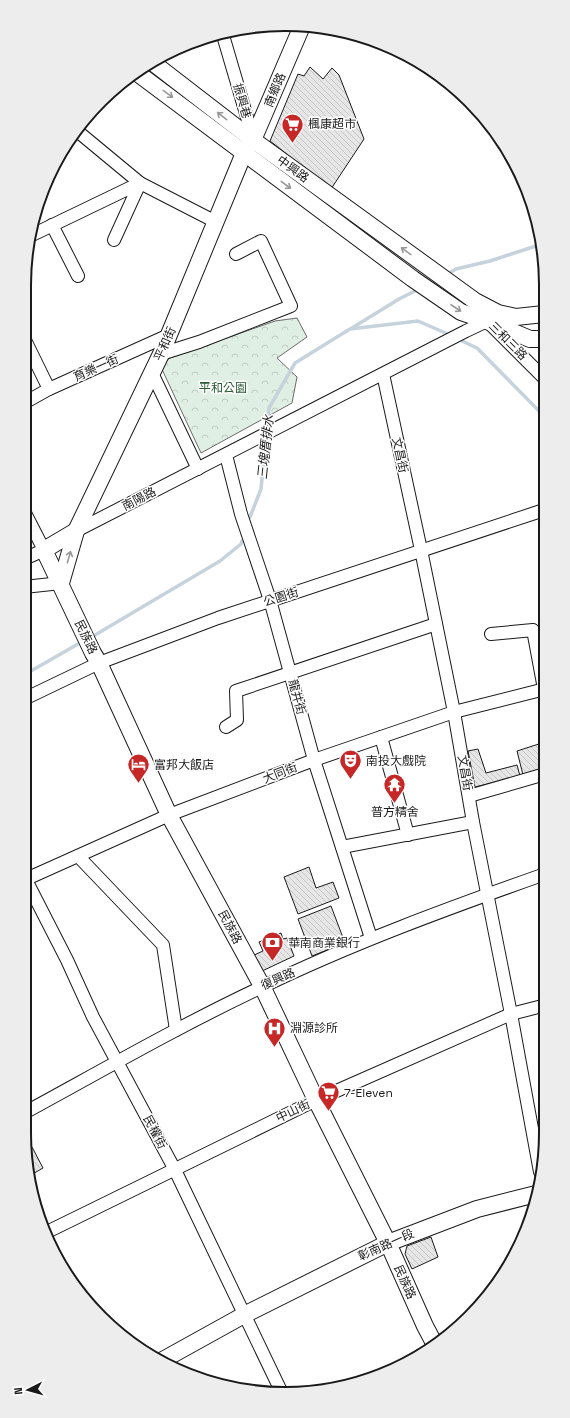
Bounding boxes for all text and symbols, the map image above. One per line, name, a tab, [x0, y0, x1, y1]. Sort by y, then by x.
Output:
street label: 南鄉路	[261, 70, 289, 110]
street label: 振興巷	[229, 81, 255, 121]
one-way arrow	[162, 90, 173, 99]
supermarket icon: 楓康超市	[279, 111, 305, 144]
one-way arrow	[217, 112, 228, 121]
place label: 楓康超市	[308, 116, 356, 132]
street label: 中興路	[274, 152, 312, 186]
one-way arrow	[281, 181, 292, 189]
one-way arrow	[400, 247, 411, 255]
one-way arrow	[450, 304, 461, 312]
street label: 三和三路	[485, 318, 531, 364]
street label: 平和街	[150, 324, 180, 364]
street label: 育樂一街	[71, 351, 121, 385]
park label: 平和公園	[199, 380, 247, 396]
water label: 三塊厝排水	[254, 413, 277, 480]
street label: 文昌街	[388, 436, 412, 474]
street label: 南陽路	[119, 484, 159, 514]
one-way arrow	[66, 551, 73, 564]
street label: 公園街	[261, 584, 301, 610]
street label: 民族路	[71, 617, 101, 657]
street label: 龍井街	[285, 678, 309, 716]
theatre icon: 南投大戲院	[338, 748, 364, 781]
hotel icon: 富邦大飯店	[126, 752, 152, 785]
place label: 南投大戲院	[366, 753, 426, 769]
street label: 文昌街	[454, 754, 476, 792]
place label: 富邦大飯店	[154, 757, 214, 773]
street label: 大同街	[260, 759, 300, 787]
temple icon: 普方精舍	[382, 772, 408, 805]
place label: 普方精舍	[371, 804, 419, 820]
street label: 民族路	[214, 907, 246, 947]
bank icon: 華南商業銀行	[259, 930, 285, 963]
place label: 華南商業銀行	[288, 935, 360, 951]
street label: 復興路	[258, 964, 298, 994]
hospital icon: 淵源診所	[262, 1015, 288, 1048]
place label: 淵源診所	[290, 1020, 338, 1036]
supermarket icon: 7-Eleven	[316, 1080, 342, 1113]
place label: 7-Eleven	[344, 1085, 393, 1101]
street label: 中山街	[273, 1096, 313, 1126]
street label: 民權街	[139, 1112, 171, 1152]
street label: 彰南路一段	[355, 1225, 417, 1265]
street label: 民族路	[390, 1262, 420, 1302]
north arrow	[8, 1370, 48, 1410]
text: N	[11, 1387, 25, 1395]

